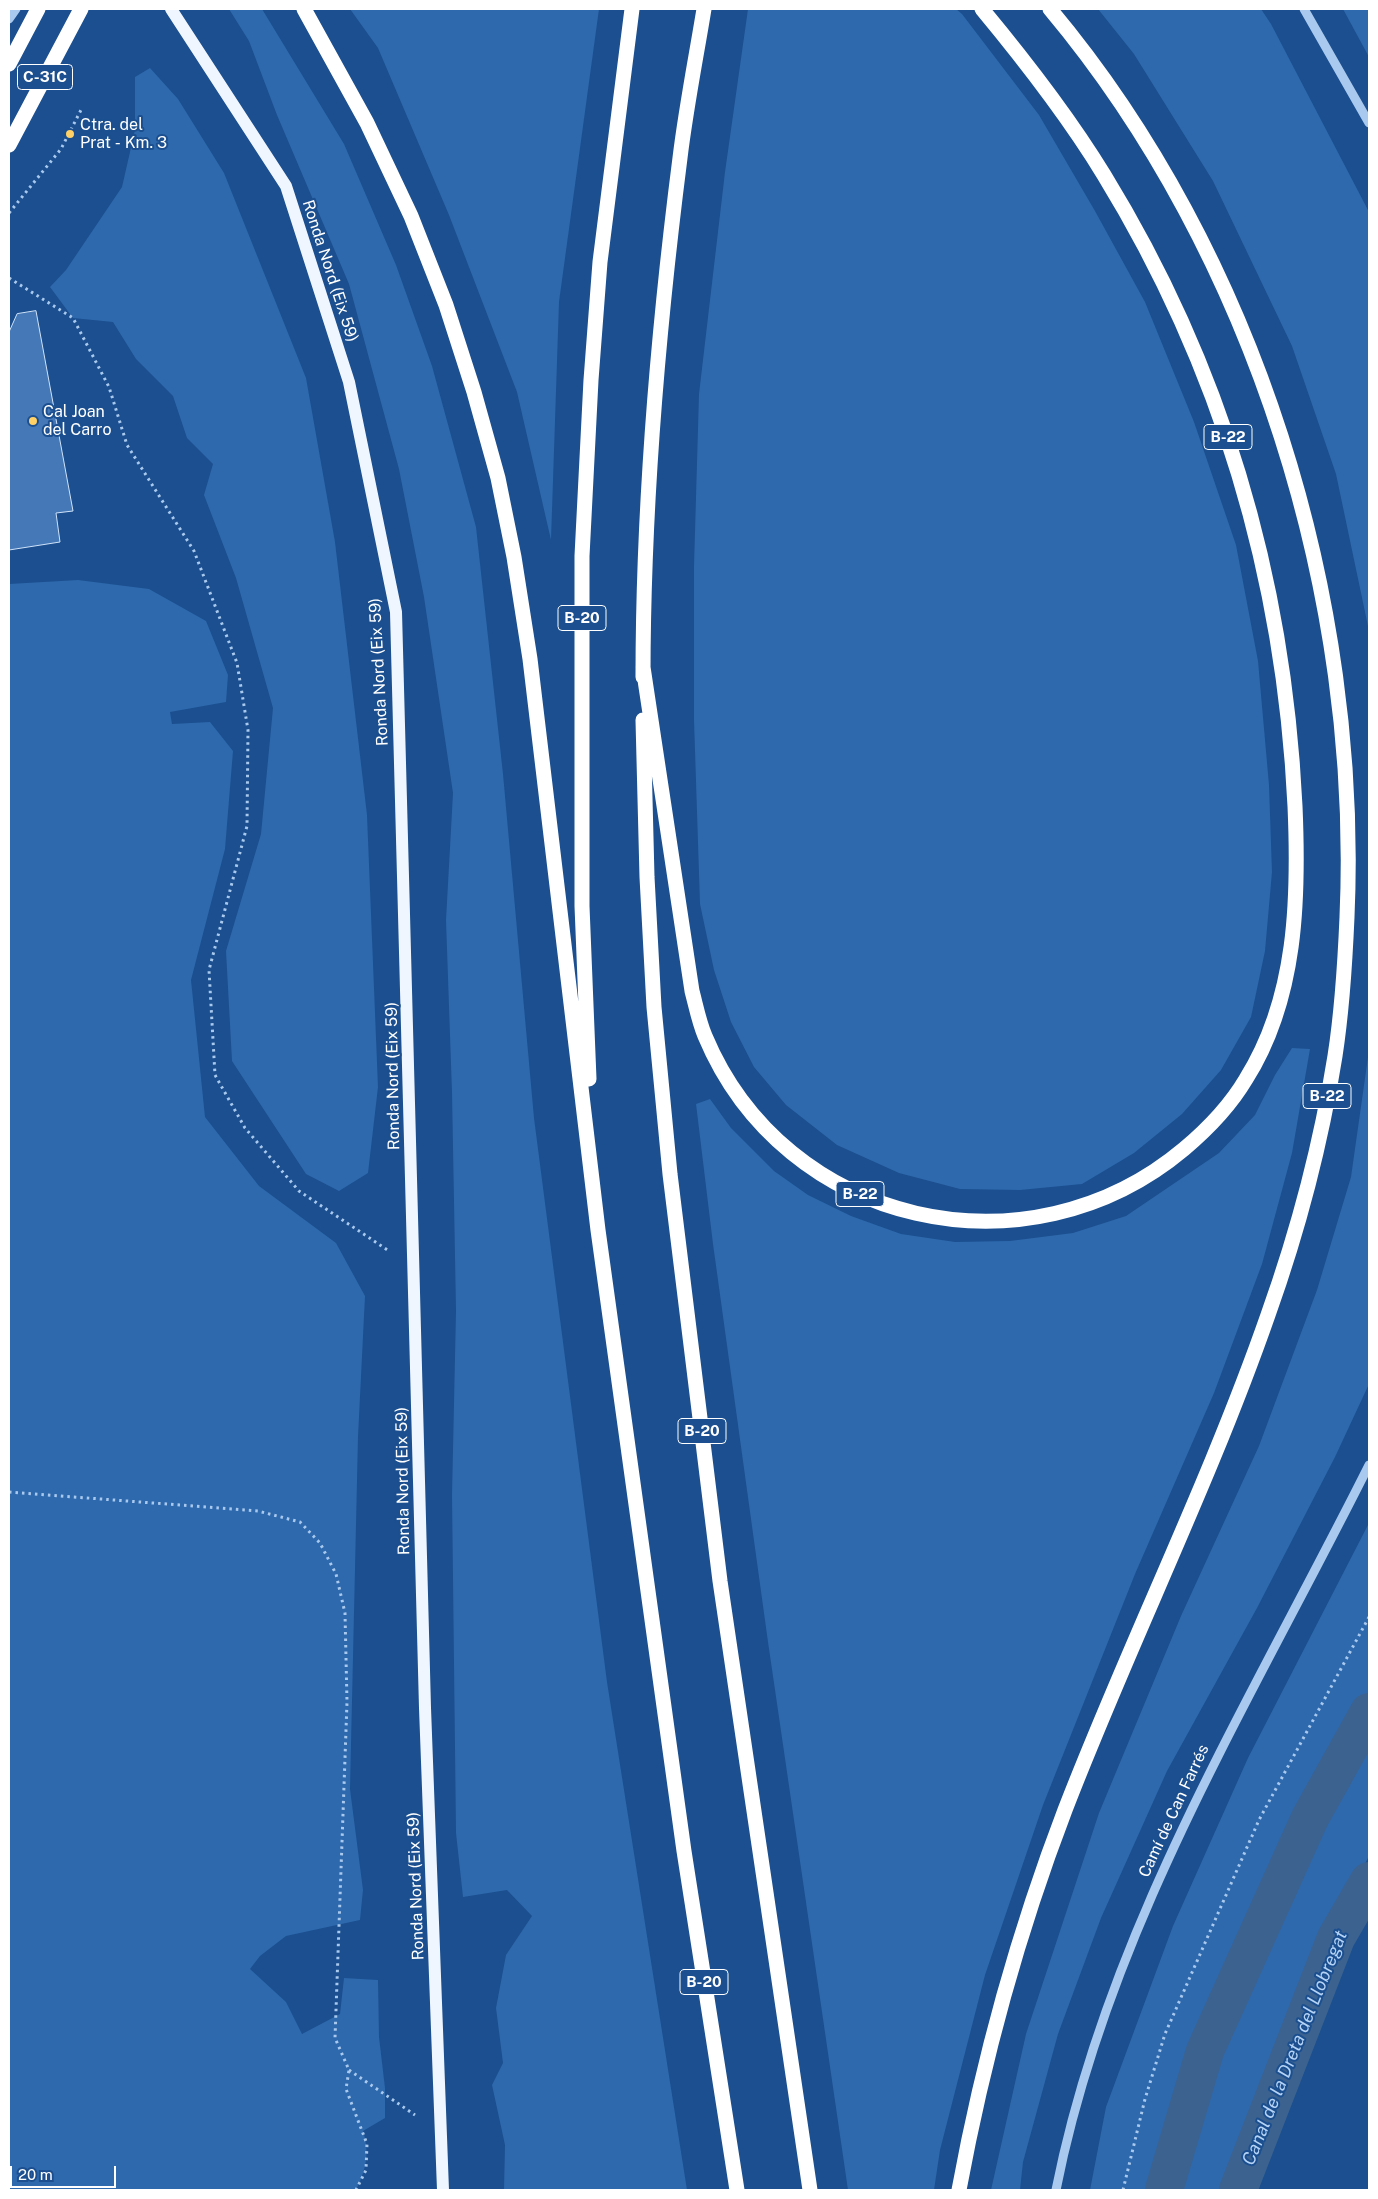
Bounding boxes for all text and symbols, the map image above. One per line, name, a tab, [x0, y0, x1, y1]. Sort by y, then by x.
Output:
road number: C-31C	[18, 64, 72, 90]
place label: Ctra. del Prat - Km. 3	[80, 115, 167, 153]
marker: Ctra. del Prat - Km. 3	[64, 128, 76, 140]
street label: Ronda Nord (Eix 59)	[298, 198, 362, 344]
place label: Cal Joan del Carro	[43, 402, 112, 440]
marker: Cal Joan del Carro	[27, 415, 39, 427]
road number: B-22	[1204, 424, 1252, 450]
street label: Ronda Nord (Eix 59)	[366, 597, 392, 747]
road number: B-20	[558, 606, 606, 630]
street label: Ronda Nord (Eix 59)	[382, 1002, 404, 1150]
road number: B-22	[1303, 1084, 1351, 1108]
road number: B-22	[836, 1182, 884, 1206]
street label: Ronda Nord (Eix 59)	[392, 1407, 414, 1555]
road number: B-20	[678, 1418, 726, 1444]
street label: Camí de Can Farrés	[1135, 1742, 1213, 1880]
street label: Ronda Nord (Eix 59)	[404, 1812, 428, 1960]
water label: Canal de la Dreta del Llobregat	[1238, 1928, 1352, 2168]
road number: B-20	[680, 1970, 728, 1994]
scale bar	[12, 2156, 119, 2188]
text: 20 m	[18, 2166, 53, 2183]

